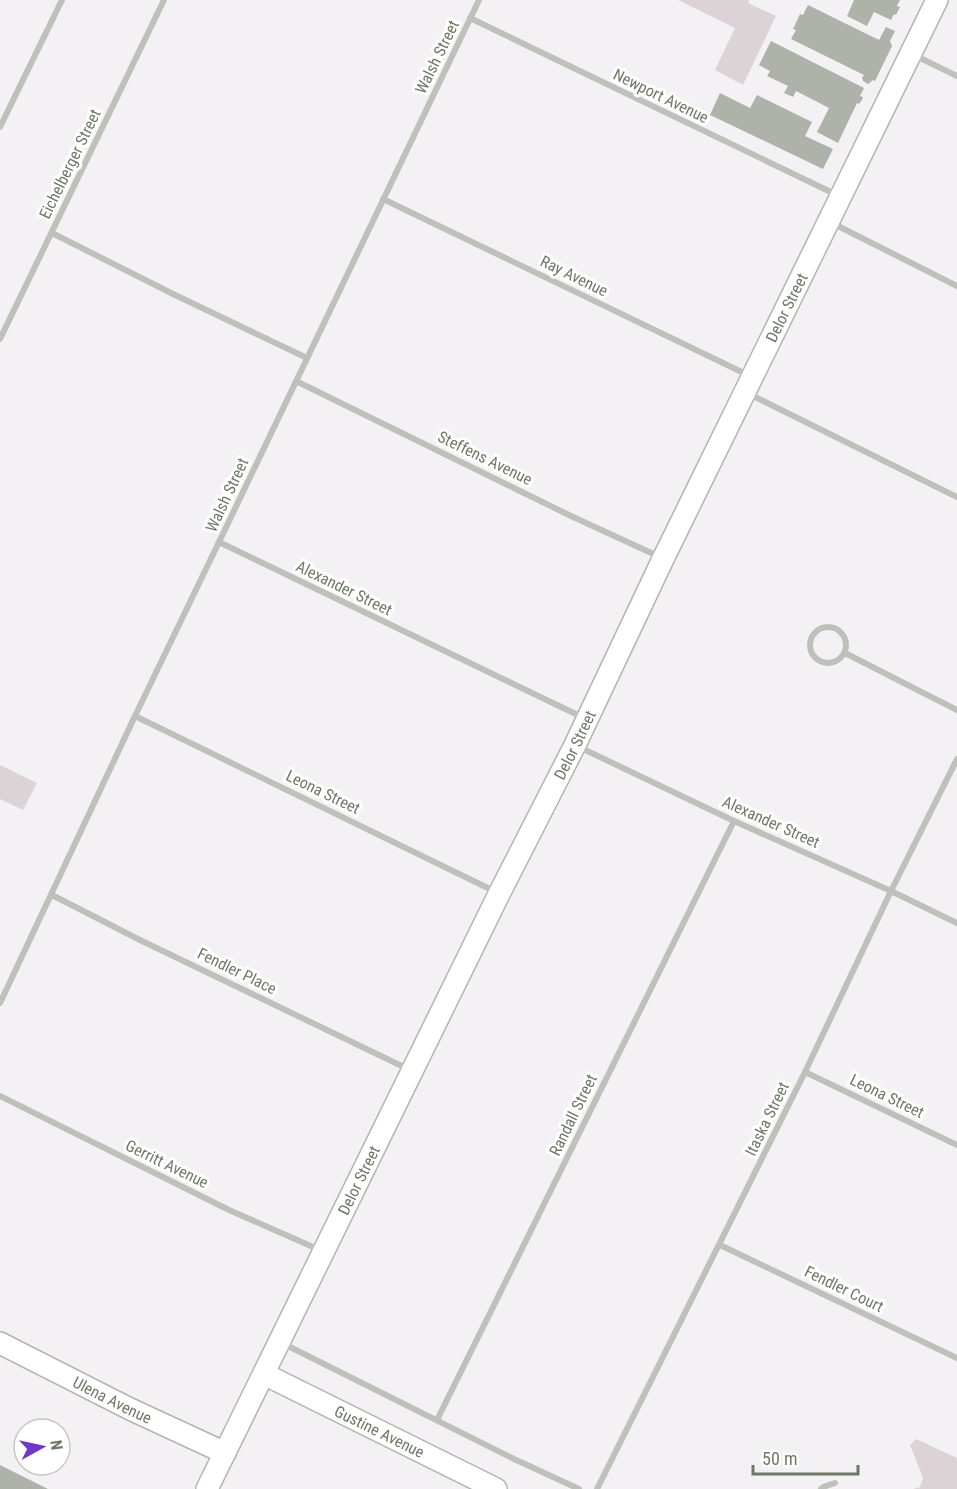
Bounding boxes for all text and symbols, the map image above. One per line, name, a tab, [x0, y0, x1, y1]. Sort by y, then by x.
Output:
street label: Walsh Street	[411, 17, 463, 97]
street label: Newport Avenue	[610, 65, 712, 127]
street label: Eichelberger Street	[35, 106, 105, 222]
street label: Ray Avenue	[537, 252, 611, 300]
street label: Delor Street	[761, 270, 811, 345]
street label: Steffens Avenue	[435, 427, 535, 489]
street label: Walsh Street	[202, 455, 253, 535]
street label: Alexander Street	[293, 557, 395, 620]
street label: Delor Street	[550, 707, 600, 782]
street label: Leona Street	[283, 766, 363, 818]
street label: Alexander Street	[719, 792, 823, 852]
street label: Fendler Place	[194, 944, 280, 998]
street label: Leona Street	[847, 1070, 927, 1122]
street label: Randall Street	[545, 1071, 601, 1159]
street label: Itaska Street	[741, 1079, 793, 1159]
street label: Gerritt Avenue	[123, 1136, 211, 1192]
street label: Delor Street	[334, 1142, 384, 1218]
street label: Fendler Court	[802, 1262, 887, 1316]
street label: Ulena Avenue	[70, 1372, 155, 1427]
street label: Gustine Avenue	[332, 1401, 428, 1462]
north arrow	[12, 1417, 72, 1477]
scale bar	[753, 1438, 858, 1476]
text: N	[46, 1439, 66, 1451]
text: 50 m	[762, 1448, 797, 1469]

